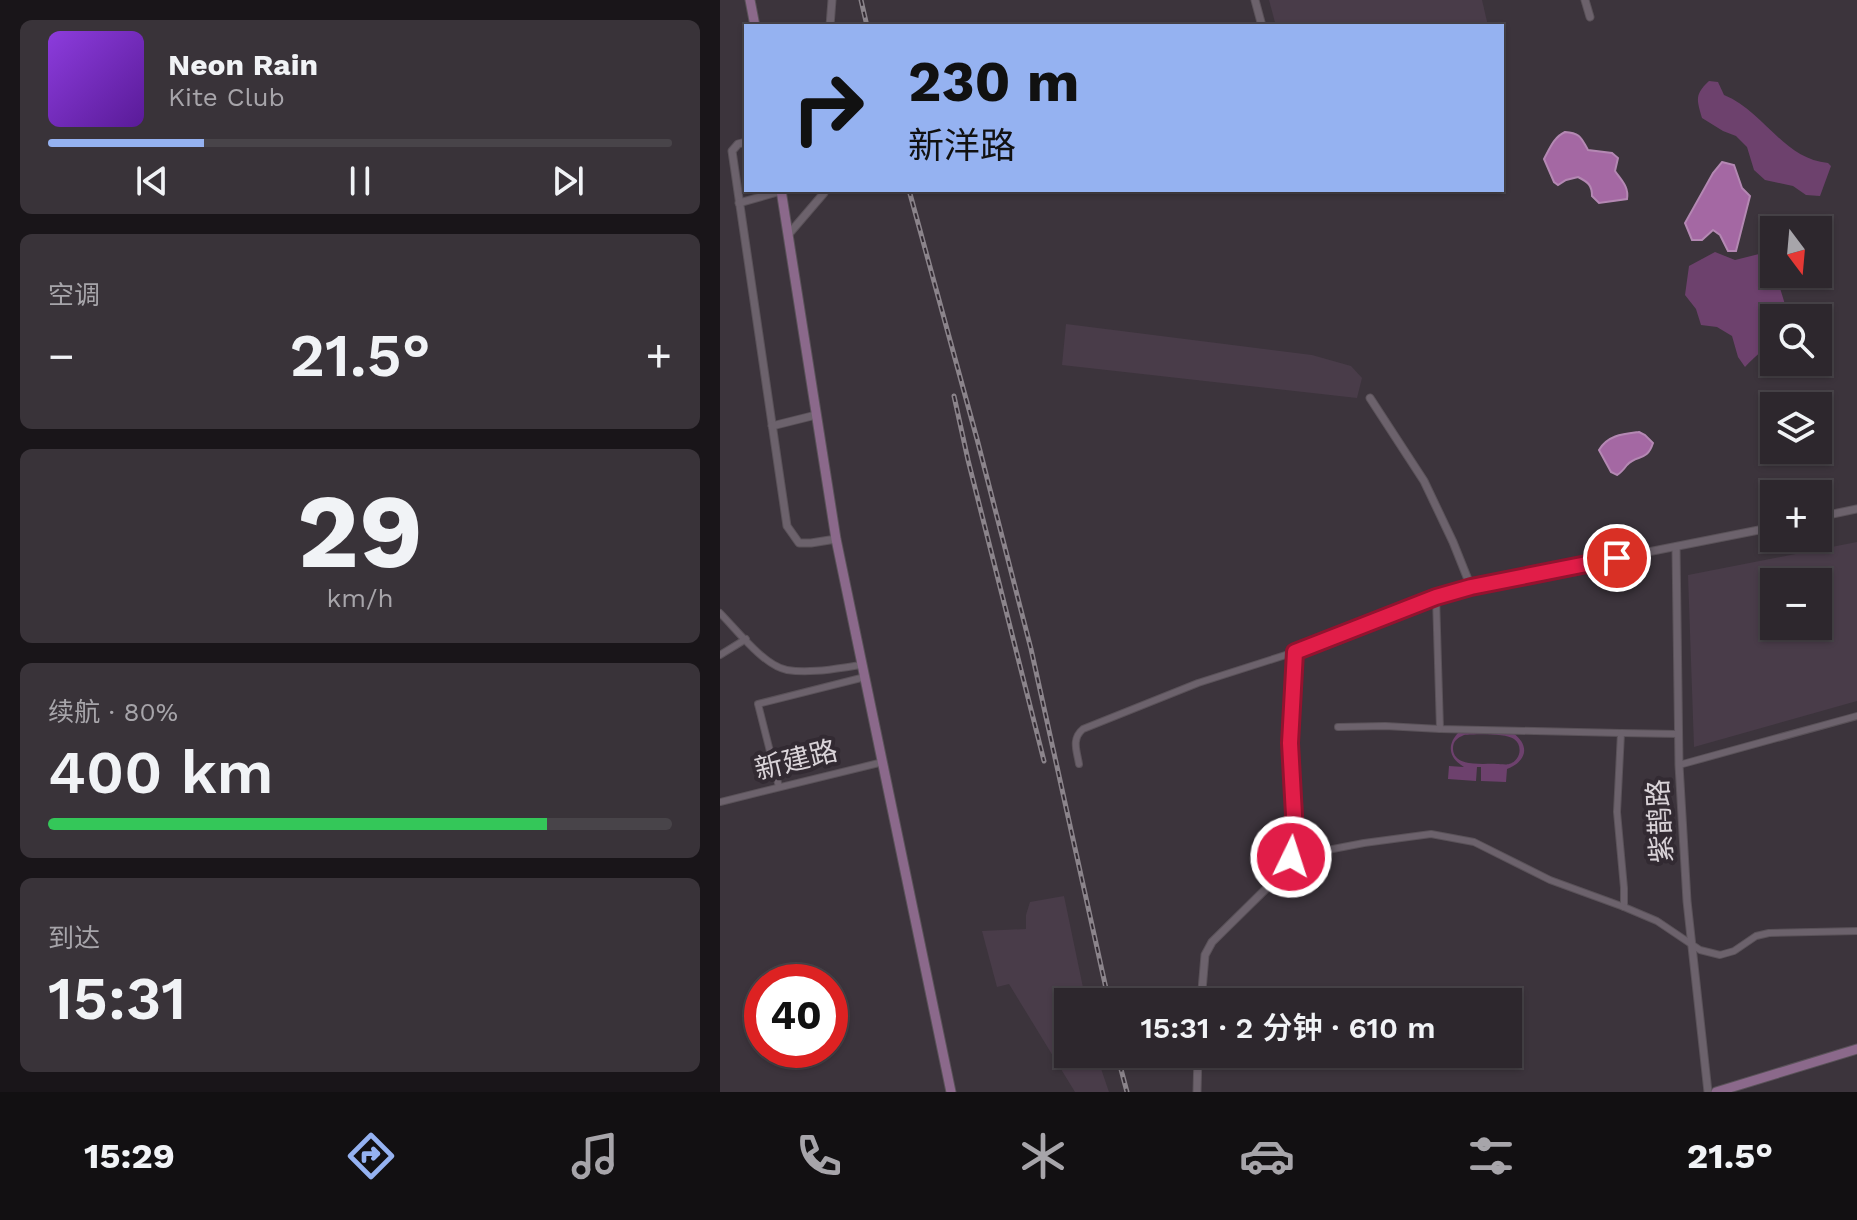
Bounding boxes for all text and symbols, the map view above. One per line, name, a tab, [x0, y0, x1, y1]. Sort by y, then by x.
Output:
text: Neon Rain	[168, 47, 318, 82]
text: 230 m	[908, 49, 1079, 115]
icon: right	[776, 56, 880, 160]
text: Kite Club	[168, 82, 285, 112]
text: 新洋路	[908, 125, 1016, 167]
icon: previous	[130, 159, 174, 203]
icon: pause	[338, 159, 382, 203]
icon: next	[546, 159, 590, 203]
north arrow	[1760, 216, 1832, 288]
map controls	[1760, 216, 1832, 640]
text: 空调	[48, 280, 100, 310]
button: search	[1760, 304, 1832, 376]
text: 21.5°	[289, 320, 431, 391]
text: −	[48, 330, 75, 382]
text: +	[645, 330, 672, 382]
button: layers	[1760, 392, 1832, 464]
text: 29	[297, 470, 423, 592]
button: +	[1760, 480, 1832, 552]
pin	[1583, 524, 1651, 592]
icon: arrive	[1595, 536, 1639, 580]
button: −	[1760, 568, 1832, 640]
text: km/h	[327, 583, 393, 613]
text: 续航 · 80%	[48, 697, 178, 727]
street label: 新建路	[751, 734, 841, 786]
text: 400 km	[48, 737, 273, 808]
street label: 紫鹊路	[1641, 778, 1679, 864]
position arrow	[1249, 815, 1333, 899]
text: 到达	[48, 923, 100, 953]
text: 15:31	[48, 963, 186, 1034]
speed limit sign: 40	[744, 964, 848, 1068]
text: 15:31 · 2 分钟 · 610 m	[1140, 1010, 1436, 1045]
icon: directions	[343, 1128, 399, 1184]
icon: music	[567, 1128, 623, 1184]
icon: phone	[791, 1128, 847, 1184]
icon: climate	[1015, 1128, 1071, 1184]
icon: car	[1239, 1128, 1295, 1184]
icon: filters	[1463, 1128, 1519, 1184]
text: 15:29	[84, 1135, 175, 1177]
text: 21.5°	[1687, 1135, 1773, 1177]

